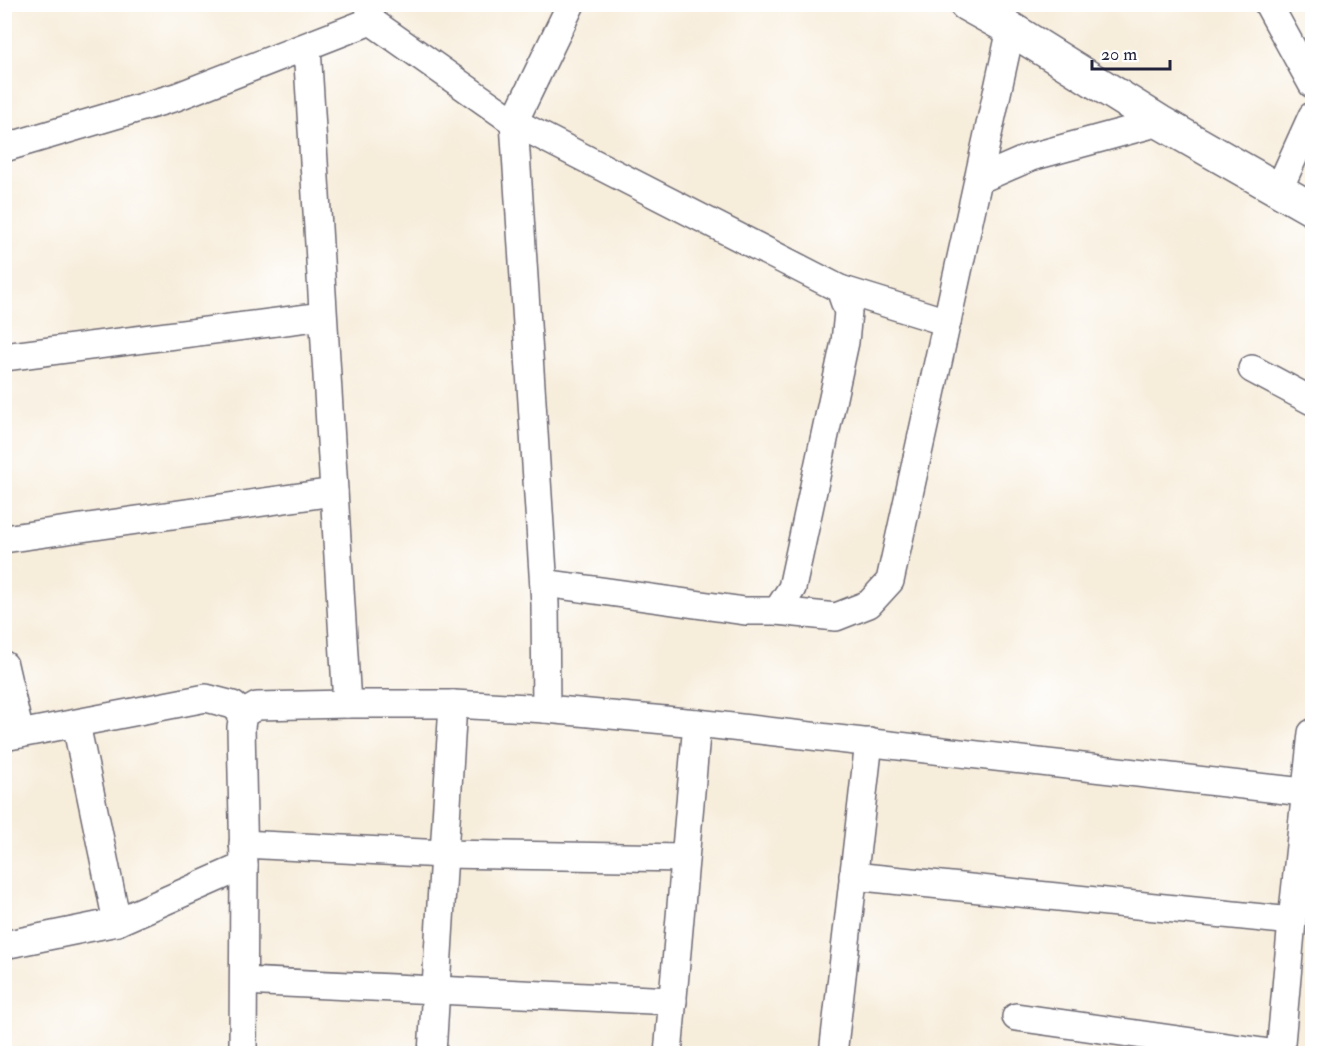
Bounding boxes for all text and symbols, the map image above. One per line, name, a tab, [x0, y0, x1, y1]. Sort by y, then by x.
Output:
scale bar	[1092, 33, 1170, 71]
text: 20 m	[1101, 43, 1137, 66]

